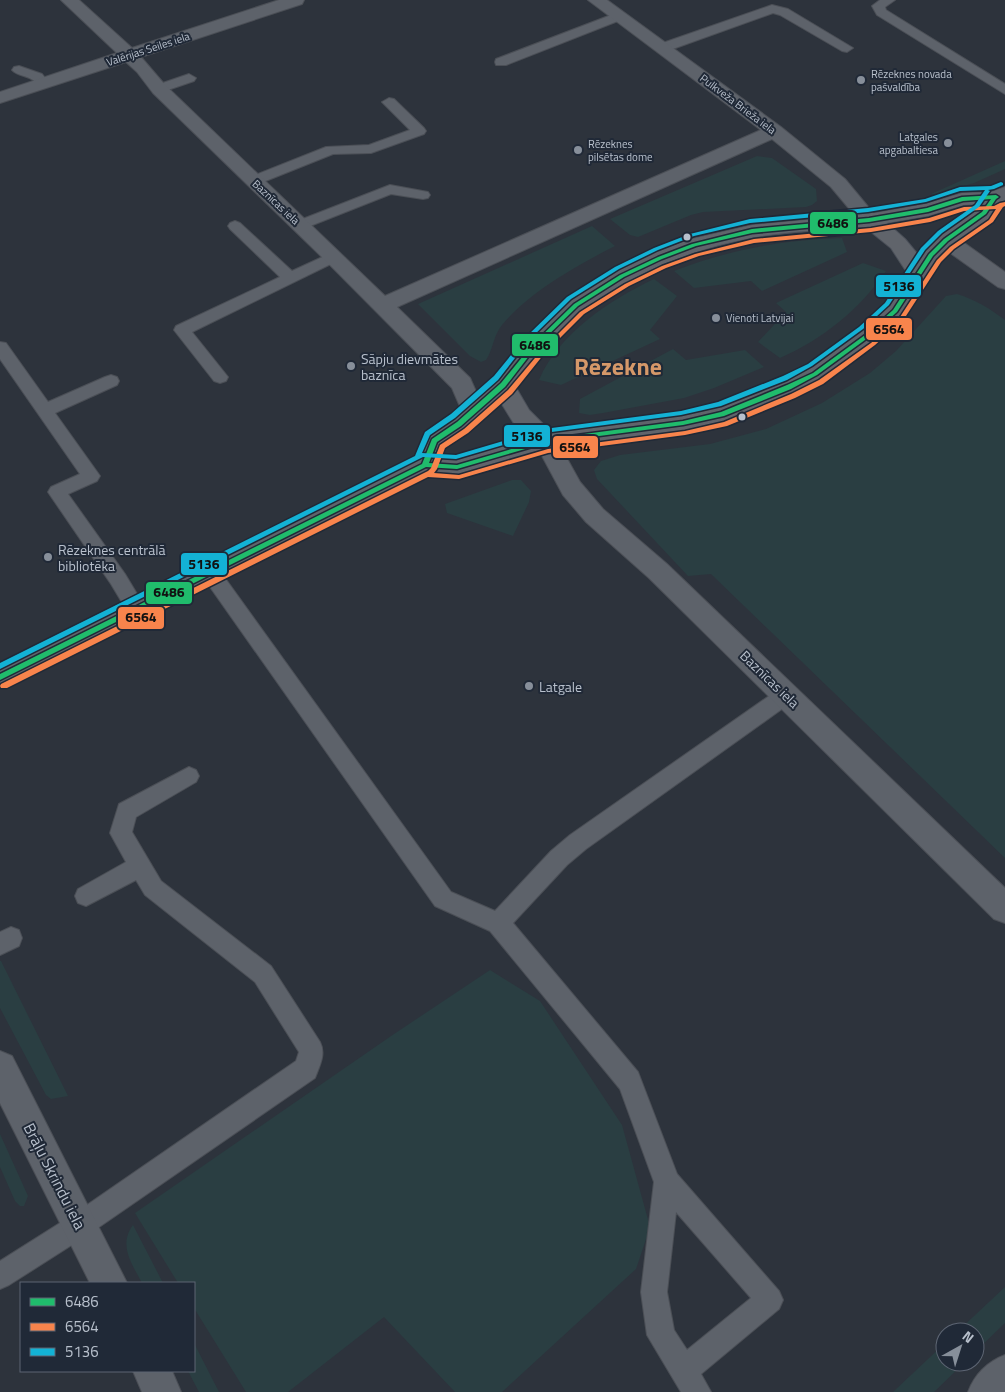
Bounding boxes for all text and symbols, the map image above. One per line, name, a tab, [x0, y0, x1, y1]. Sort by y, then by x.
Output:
street label: Valērijas Seiles iela	[104, 28, 192, 70]
place label: Rēzeknes novada pašvaldība	[871, 66, 952, 95]
street label: Pulkveža Brieža iela	[697, 70, 780, 138]
marker: Rēzeknes novada pašvaldība	[855, 74, 867, 86]
place label: Latgales apgabaltiesa	[879, 129, 938, 158]
place label: Rēzeknes pilsētas dome	[588, 136, 653, 165]
marker: Latgales apgabaltiesa	[942, 137, 954, 149]
marker: Rēzeknes pilsētas dome	[572, 144, 584, 156]
street label: Baznīcas iela	[249, 176, 304, 228]
line badge: 6486	[809, 211, 857, 235]
text: 6486	[817, 212, 849, 233]
unlabelled marker	[682, 232, 692, 242]
line badge: 5136	[875, 274, 922, 298]
text: 5136	[883, 275, 915, 296]
place label: Vienoti Latvijai	[726, 310, 793, 326]
marker: Vienoti Latvijai	[710, 312, 722, 324]
line badge: 6564	[865, 317, 913, 341]
text: 6564	[873, 318, 905, 339]
line badge: 6486	[511, 333, 559, 357]
text: 6486	[519, 334, 551, 355]
place label: Sāpju dievmātes baznīca	[361, 348, 458, 385]
district label: Rēzekne	[574, 348, 662, 384]
marker: Sāpju dievmātes baznīca	[345, 360, 357, 372]
unlabelled marker	[737, 412, 747, 422]
line badge: 5136	[503, 424, 551, 448]
text: 5136	[511, 425, 543, 446]
line badge: 6564	[552, 435, 599, 459]
text: 6564	[559, 436, 591, 457]
place label: Rēzeknes centrālā bibliotēka	[58, 539, 165, 576]
marker: Rēzeknes centrālā bibliotēka	[42, 551, 54, 563]
line badge: 5136	[180, 552, 228, 576]
text: 5136	[188, 553, 220, 574]
line badge: 6486	[145, 581, 193, 605]
text: 6486	[153, 581, 185, 602]
line badge: 6564	[117, 606, 165, 630]
text: 6564	[125, 606, 157, 627]
street label: Baznīcas iela	[735, 645, 805, 713]
place label: Latgale	[539, 676, 582, 697]
marker: Latgale	[523, 680, 535, 692]
street label: Brāļu Skrindu iela	[18, 1118, 92, 1234]
legend	[20, 1282, 195, 1372]
text: 6486	[65, 1290, 99, 1313]
text: 6564	[65, 1315, 99, 1338]
north arrow	[935, 1322, 985, 1372]
text: N	[958, 1325, 979, 1348]
text: 5136	[65, 1340, 99, 1363]

